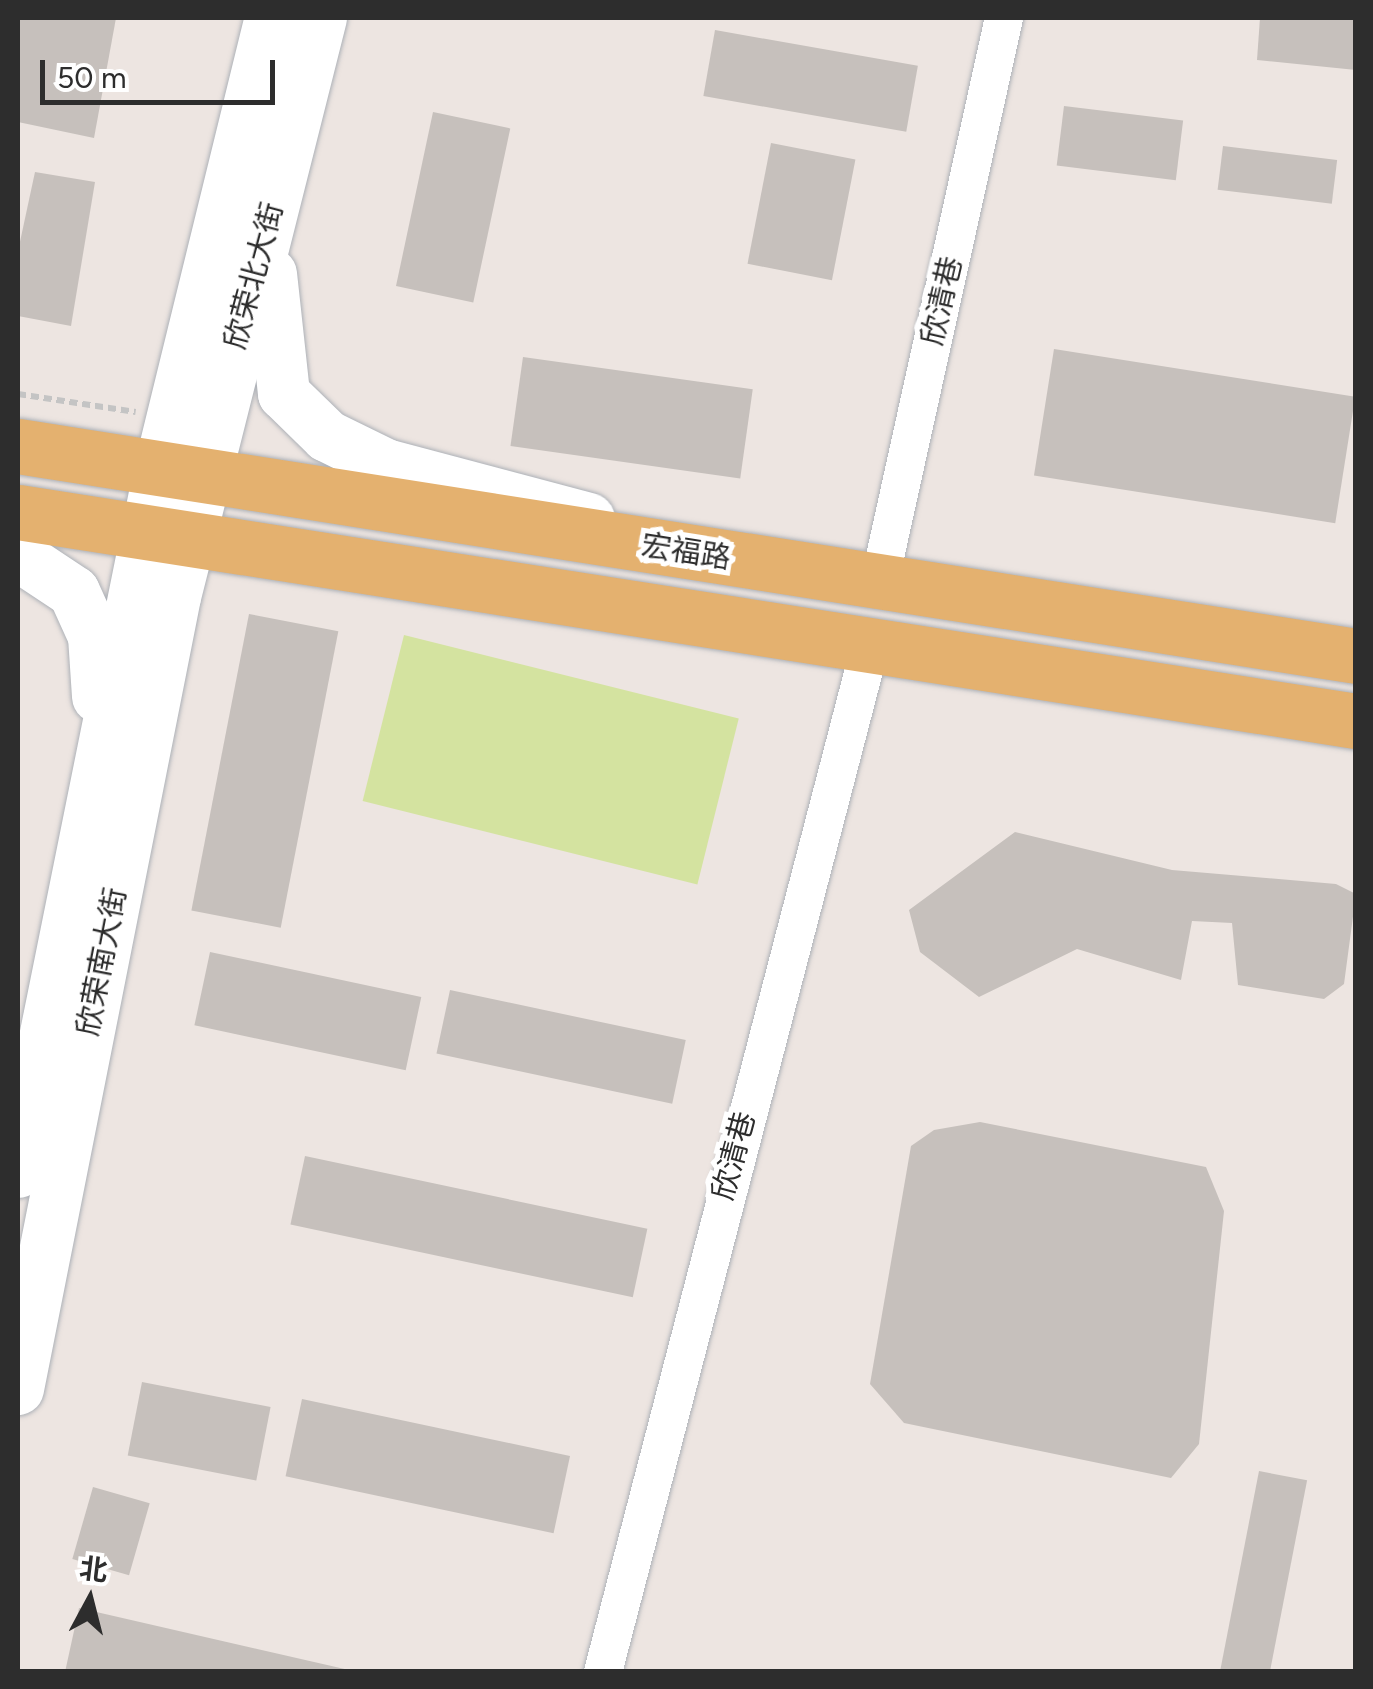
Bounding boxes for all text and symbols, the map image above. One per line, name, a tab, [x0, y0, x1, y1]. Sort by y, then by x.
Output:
scale bar	[45, 40, 280, 102]
text: 50 m	[57, 59, 126, 96]
street label: 欣荣北大街	[217, 199, 291, 353]
street label: 欣清巷	[914, 253, 970, 349]
street label: 宏福路	[639, 527, 733, 577]
street label: 欣荣南大街	[70, 885, 134, 1039]
street label: 欣清巷	[705, 1108, 763, 1204]
north arrow	[40, 1549, 140, 1649]
text: 北	[78, 1551, 110, 1588]

